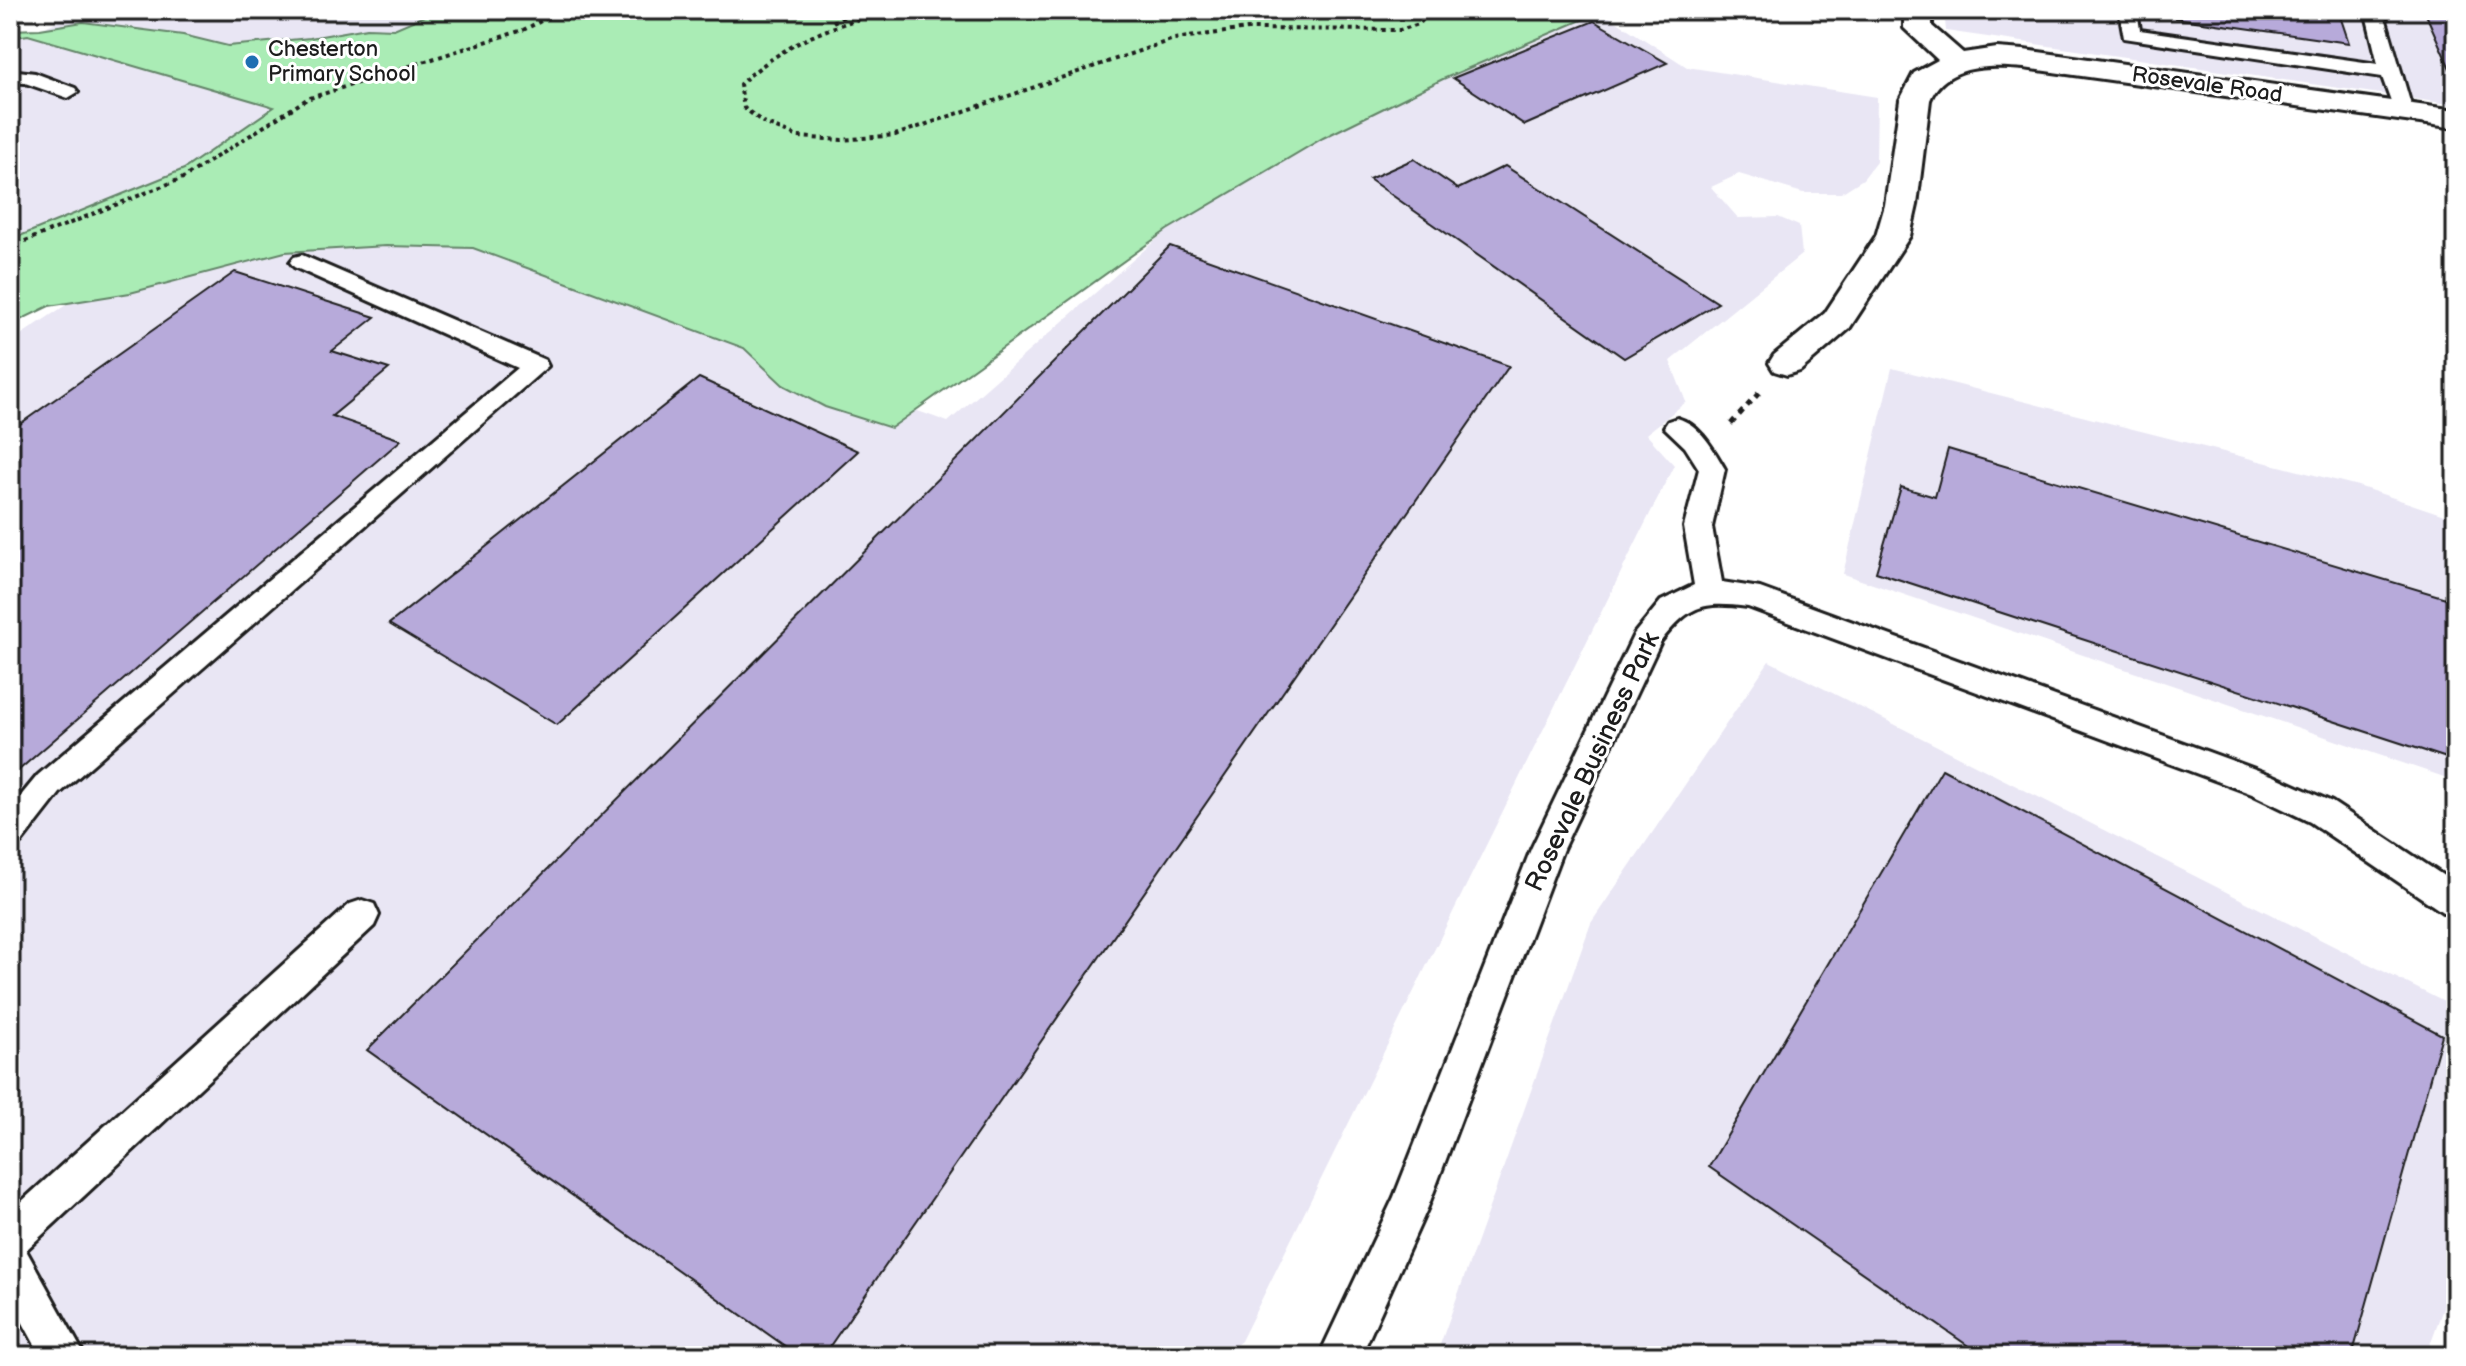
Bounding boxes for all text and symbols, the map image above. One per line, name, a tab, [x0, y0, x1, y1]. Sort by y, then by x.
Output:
place label: Chesterton Primary School	[268, 36, 416, 88]
marker: Chesterton Primary School	[243, 53, 261, 71]
street label: Rosevale Road	[2130, 61, 2284, 109]
street label: Rosevale Business Park	[1519, 627, 1667, 897]

